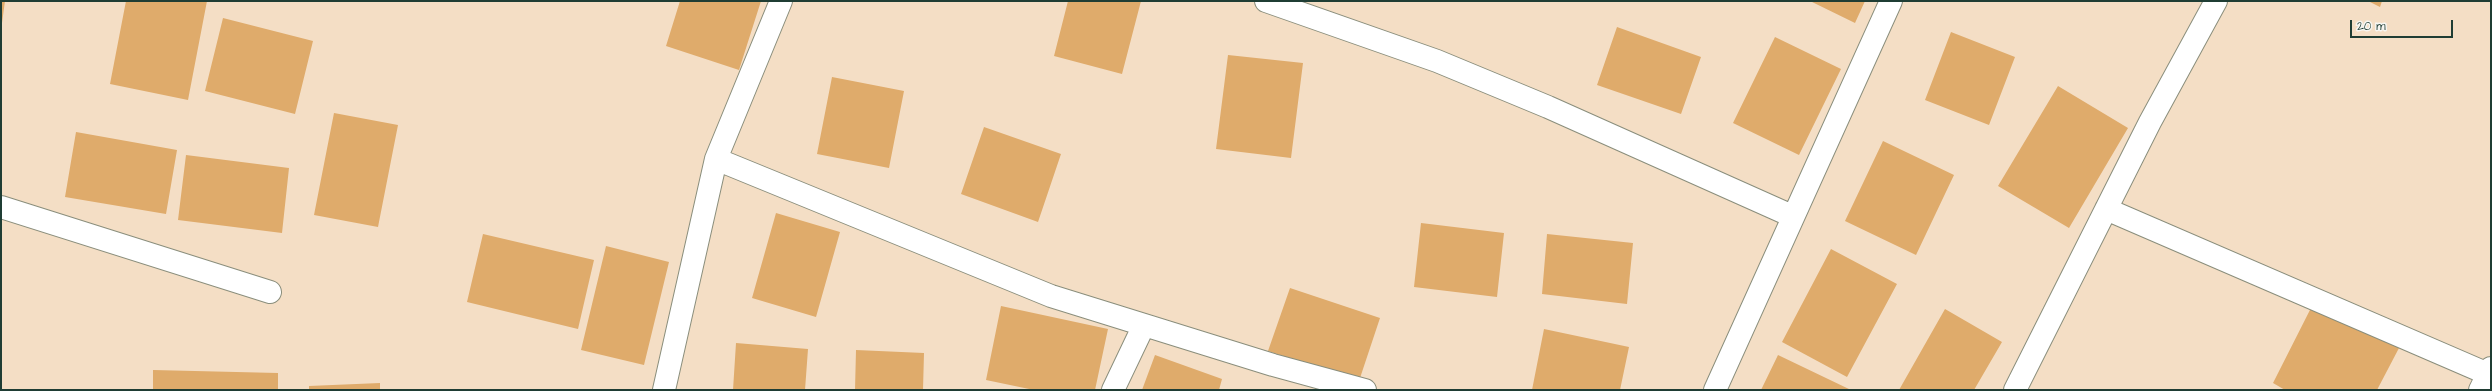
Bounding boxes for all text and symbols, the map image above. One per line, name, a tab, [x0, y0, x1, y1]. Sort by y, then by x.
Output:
scale bar	[2352, 12, 2455, 38]
text: 20 m	[2357, 18, 2386, 35]

